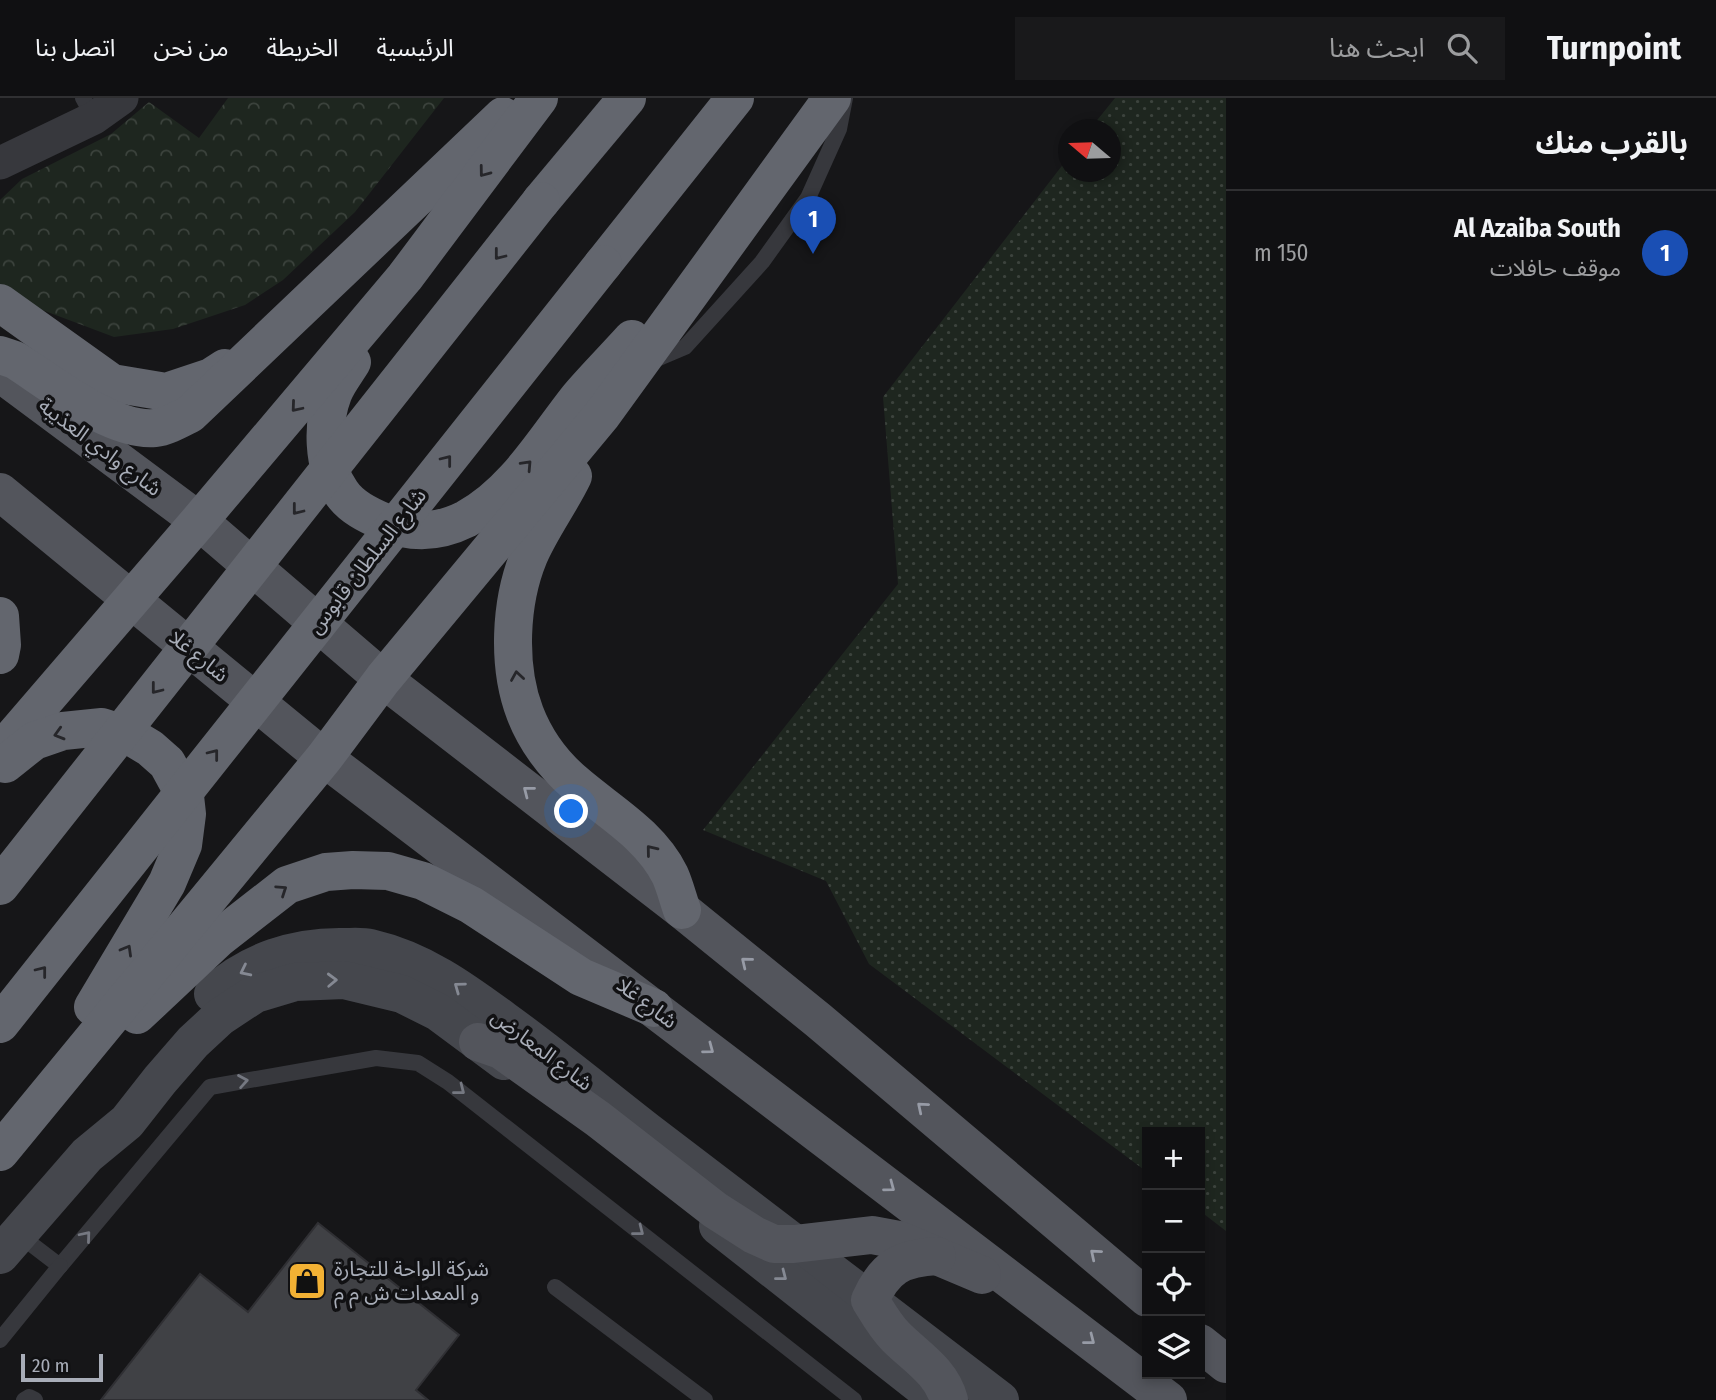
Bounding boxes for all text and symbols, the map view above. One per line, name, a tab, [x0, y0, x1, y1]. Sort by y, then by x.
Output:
search box	[1015, 17, 1505, 80]
text: Turnpoint	[1547, 28, 1681, 68]
icon: search	[1443, 29, 1481, 67]
text: ابحث هنا	[1329, 33, 1425, 64]
text: اتصل بنا	[35, 34, 116, 62]
text: من نحن	[154, 34, 229, 62]
text: الخريطة	[267, 34, 338, 62]
text: الرئيسية	[376, 34, 454, 62]
north arrow	[1058, 119, 1121, 182]
text: بالقرب منك	[1536, 125, 1688, 161]
one-way arrow	[479, 164, 492, 177]
pin: 1	[790, 196, 836, 254]
text: Al Azaiba South	[1454, 213, 1621, 244]
text: 150 m	[1254, 239, 1309, 267]
text: 1	[1660, 239, 1670, 267]
one-way arrow	[494, 247, 507, 259]
text: موقف حافلات	[1490, 254, 1621, 282]
street label: شارع وادي العذيبة	[32, 392, 167, 504]
one-way arrow	[292, 399, 304, 412]
one-way arrow	[439, 456, 451, 469]
one-way arrow	[518, 460, 531, 473]
street label: شارع السلطان قابوس	[302, 483, 433, 640]
one-way arrow	[293, 502, 305, 515]
street label: شارع غلا	[163, 624, 234, 689]
one-way arrow	[510, 670, 525, 681]
one-way arrow	[152, 680, 164, 693]
one-way arrow	[53, 725, 65, 740]
one-way arrow	[206, 749, 219, 761]
one-way arrow	[524, 787, 536, 800]
your location	[554, 794, 588, 828]
one-way arrow	[647, 846, 660, 858]
one-way arrow	[274, 886, 287, 898]
one-way arrow	[118, 944, 131, 957]
one-way arrow	[742, 958, 755, 970]
one-way arrow	[240, 962, 252, 976]
one-way arrow	[34, 966, 47, 978]
street label: شارع غلا	[610, 972, 682, 1036]
one-way arrow	[327, 973, 338, 988]
one-way arrow	[454, 983, 467, 995]
street label: شارع المعارض	[485, 1004, 598, 1098]
one-way arrow	[701, 1041, 714, 1054]
one-way arrow	[237, 1074, 249, 1089]
one-way arrow	[452, 1082, 464, 1095]
one-way arrow	[917, 1103, 930, 1115]
map controls	[1142, 1127, 1205, 1379]
button: +	[1142, 1127, 1205, 1190]
one-way arrow	[882, 1179, 895, 1191]
button: −	[1142, 1190, 1205, 1253]
one-way arrow	[631, 1222, 643, 1235]
one-way arrow	[78, 1231, 90, 1244]
one-way arrow	[1091, 1250, 1104, 1262]
button: locate	[1142, 1253, 1205, 1316]
place label: شركة الواحة للتجارة و المعدات ش م م	[334, 1256, 489, 1309]
shop icon: شركة الواحة للتجارة و المعدات ش م م	[286, 1260, 328, 1302]
one-way arrow	[775, 1268, 787, 1281]
button: layers	[1142, 1316, 1205, 1379]
one-way arrow	[1083, 1331, 1095, 1344]
scale bar	[21, 1351, 103, 1383]
text: 20 m	[32, 1354, 69, 1377]

